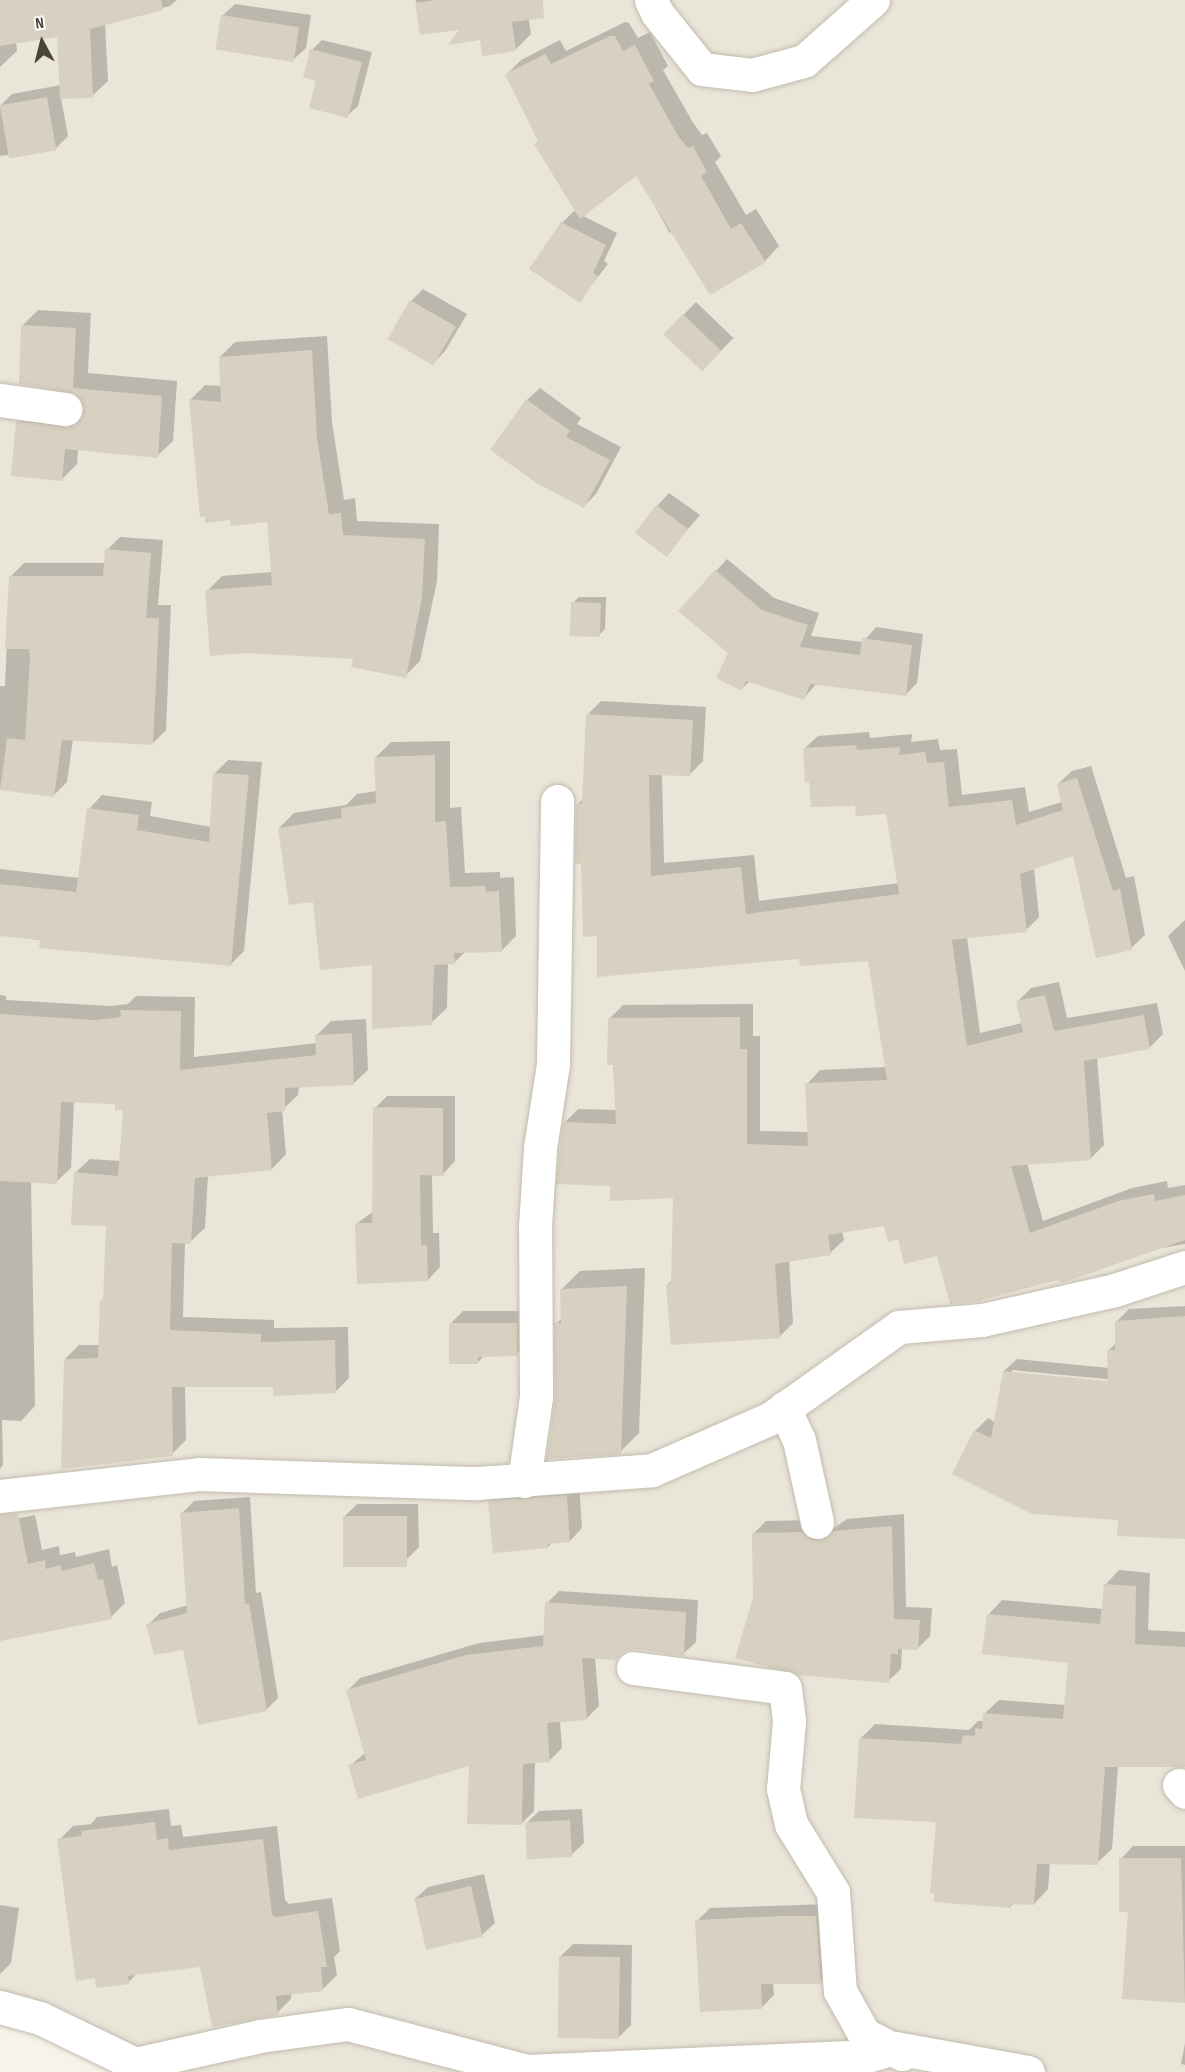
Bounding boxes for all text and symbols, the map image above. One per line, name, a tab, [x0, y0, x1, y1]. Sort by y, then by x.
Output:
north arrow	[12, 12, 72, 72]
text: N	[34, 14, 45, 34]

